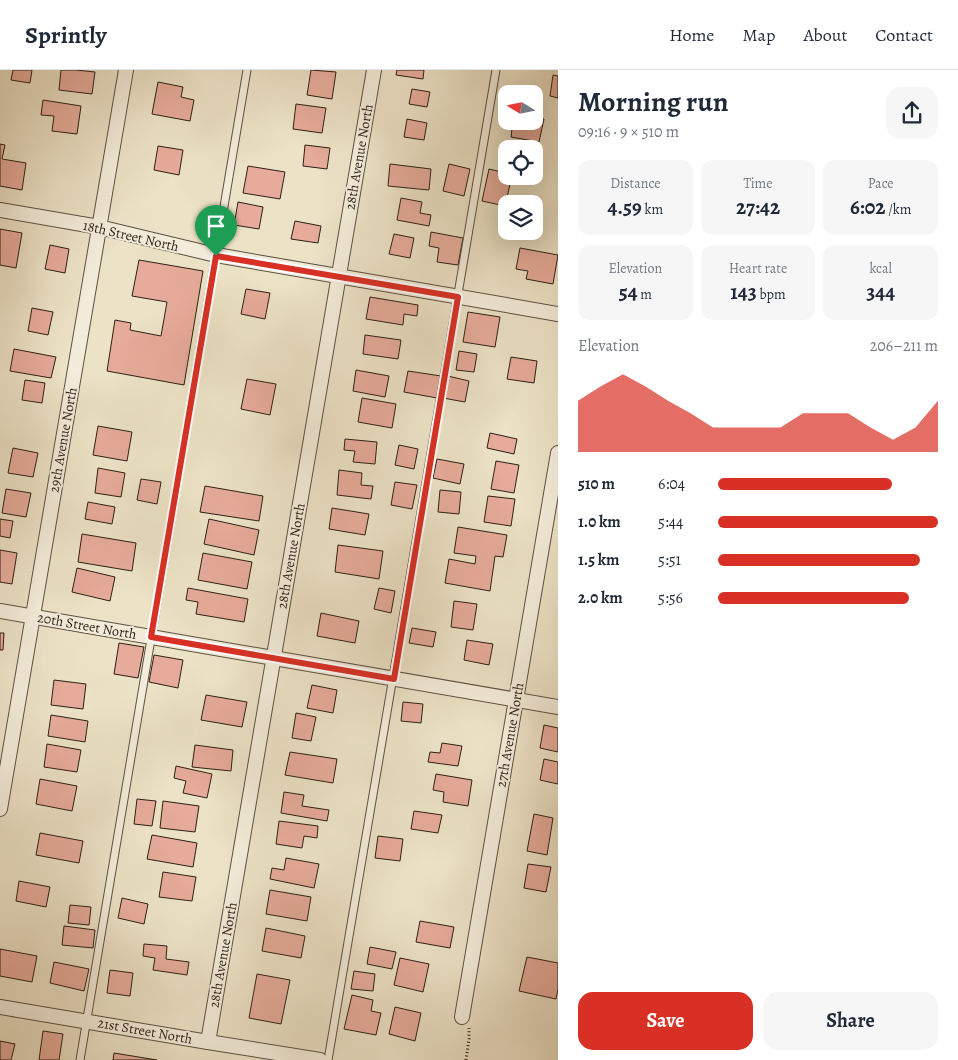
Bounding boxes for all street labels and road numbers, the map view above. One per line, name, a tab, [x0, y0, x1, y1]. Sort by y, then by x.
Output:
street label: 28th Avenue North	[340, 102, 378, 211]
street label: 18th Street North	[81, 216, 181, 256]
street label: 29th Avenue North	[44, 385, 82, 494]
street label: 28th Avenue North	[272, 501, 310, 610]
street label: 20th Street North	[36, 608, 139, 644]
street label: 27th Avenue North	[491, 681, 529, 789]
street label: 28th Avenue North	[204, 900, 242, 1009]
street label: 21st Street North	[96, 1013, 194, 1049]

